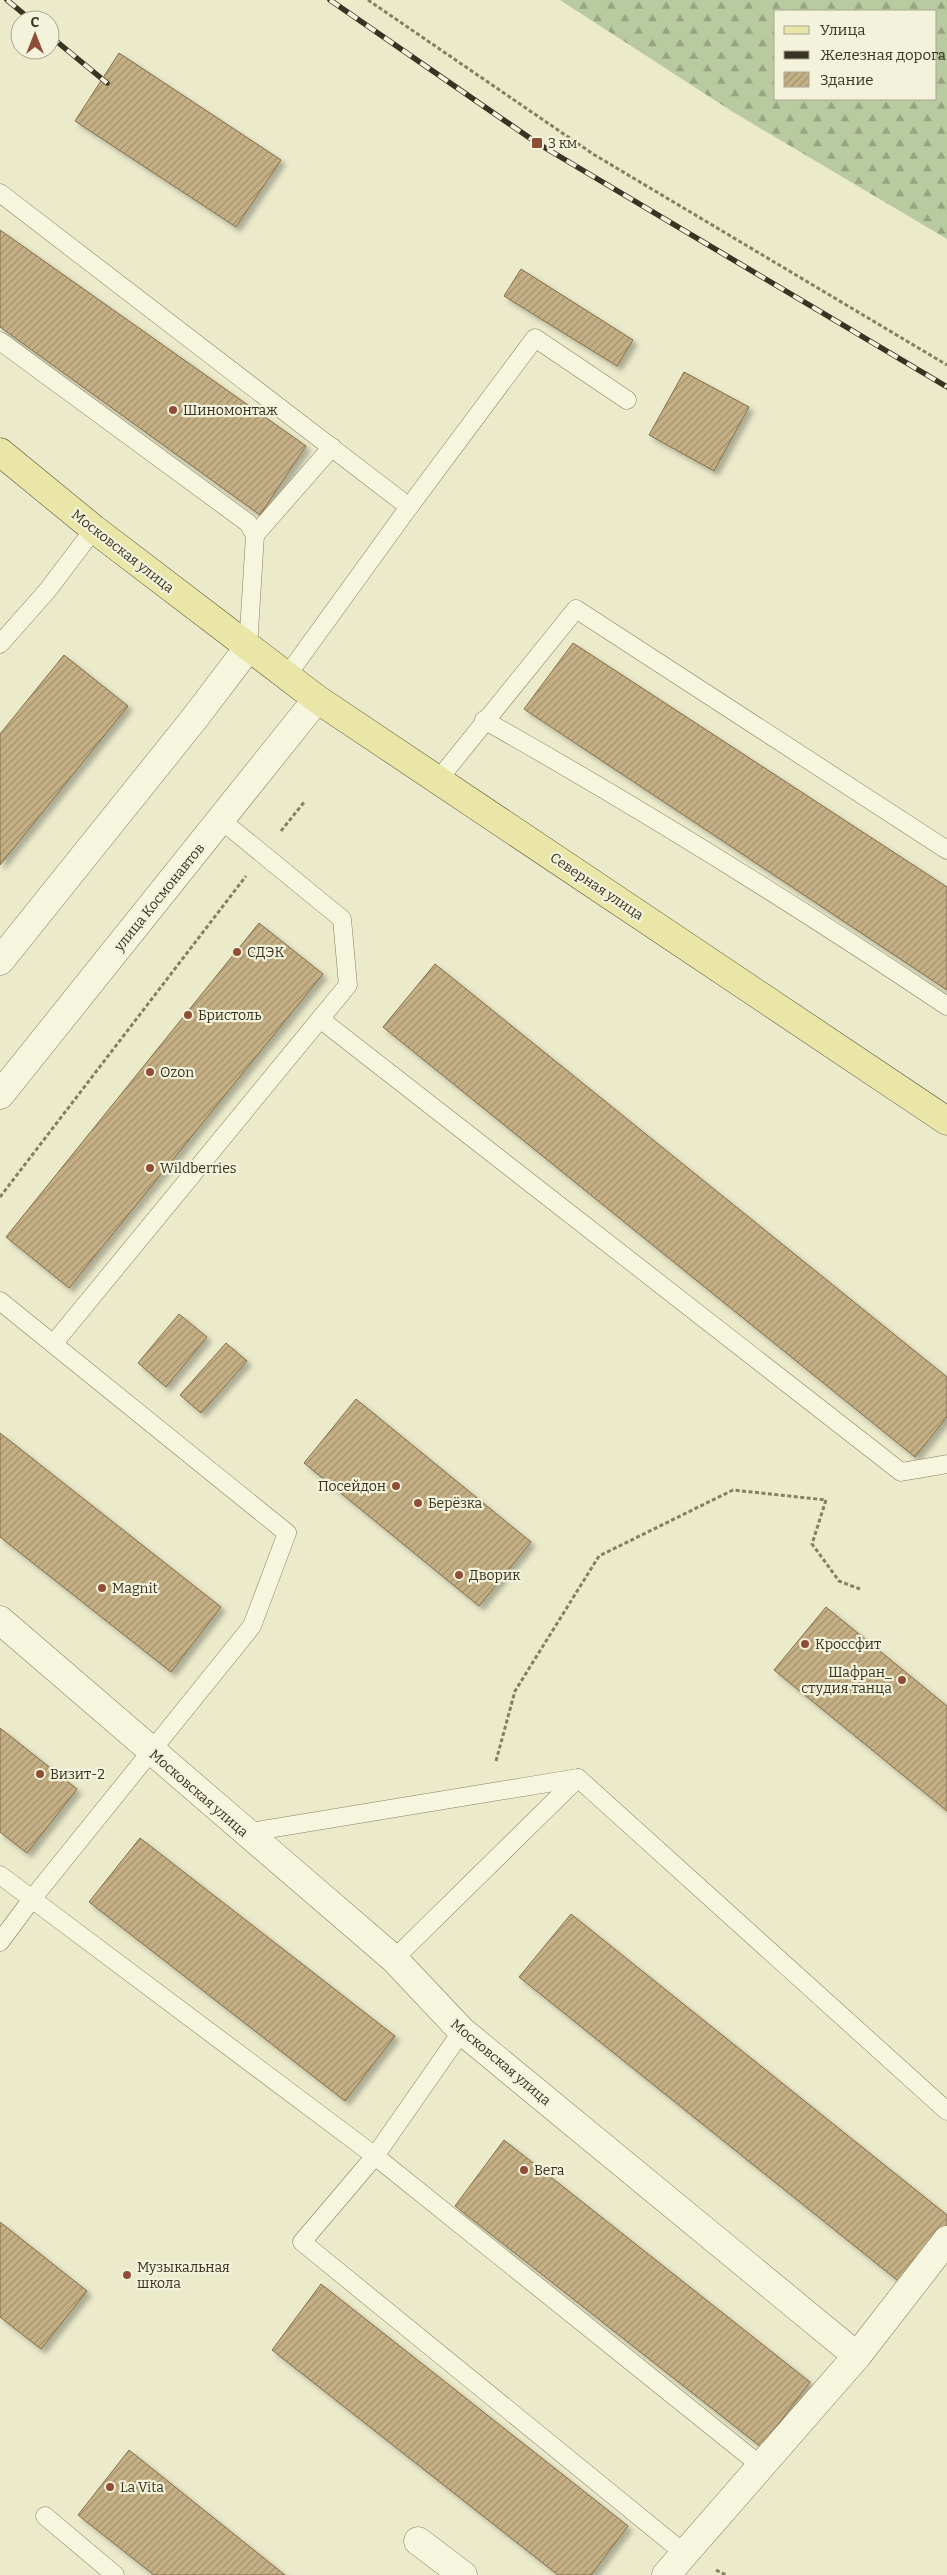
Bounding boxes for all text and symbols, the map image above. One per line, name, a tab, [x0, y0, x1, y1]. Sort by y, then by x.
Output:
north arrow	[10, 10, 60, 60]
legend	[774, 10, 937, 100]
text: С	[31, 14, 40, 31]
text: Улица	[820, 21, 866, 39]
text: Железная дорога	[820, 46, 946, 64]
text: Здание	[820, 71, 874, 89]
place label: 3 км	[548, 135, 578, 152]
marker: 3 км	[530, 136, 544, 150]
place label: Шиномонтаж	[183, 402, 278, 419]
marker: Шиномонтаж	[167, 404, 179, 416]
street label: Московская улица	[68, 506, 178, 597]
street label: улица Космонавтов	[110, 840, 208, 956]
street label: Северная улица	[547, 849, 647, 924]
place label: СДЭК	[247, 944, 284, 961]
marker: СДЭК	[231, 946, 243, 958]
place label: Бристоль	[198, 1007, 261, 1024]
marker: Бристоль	[182, 1009, 194, 1021]
place label: Ozon	[160, 1064, 194, 1081]
marker: Ozon	[144, 1066, 156, 1078]
place label: Wildberries	[160, 1160, 237, 1177]
marker: Wildberries	[144, 1162, 156, 1174]
place label: Посейдон	[318, 1478, 386, 1495]
marker: Посейдон	[390, 1480, 402, 1492]
place label: Берёзка	[428, 1495, 483, 1512]
marker: Берёзка	[412, 1497, 424, 1509]
place label: Дворик	[469, 1567, 521, 1584]
marker: Дворик	[453, 1569, 465, 1581]
place label: Magnit	[112, 1580, 158, 1597]
marker: Magnit	[96, 1582, 108, 1594]
place label: Кроссфит	[815, 1636, 881, 1653]
marker: Кроссфит	[799, 1638, 811, 1650]
place label: Шафран_ студия танца	[801, 1664, 892, 1697]
marker: Шафран_ студия танца	[896, 1674, 908, 1686]
street label: Московская улица	[146, 1746, 252, 1841]
place label: Визит-2	[50, 1766, 105, 1783]
marker: Визит-2	[34, 1768, 46, 1780]
street label: Московская улица	[447, 2016, 554, 2109]
place label: Вега	[534, 2162, 565, 2179]
marker: Вега	[518, 2164, 530, 2176]
place label: Музыкальная школа	[137, 2259, 230, 2292]
marker: Музыкальная школа	[121, 2269, 133, 2281]
place label: La Vita	[120, 2479, 164, 2496]
marker: La Vita	[104, 2481, 116, 2493]

